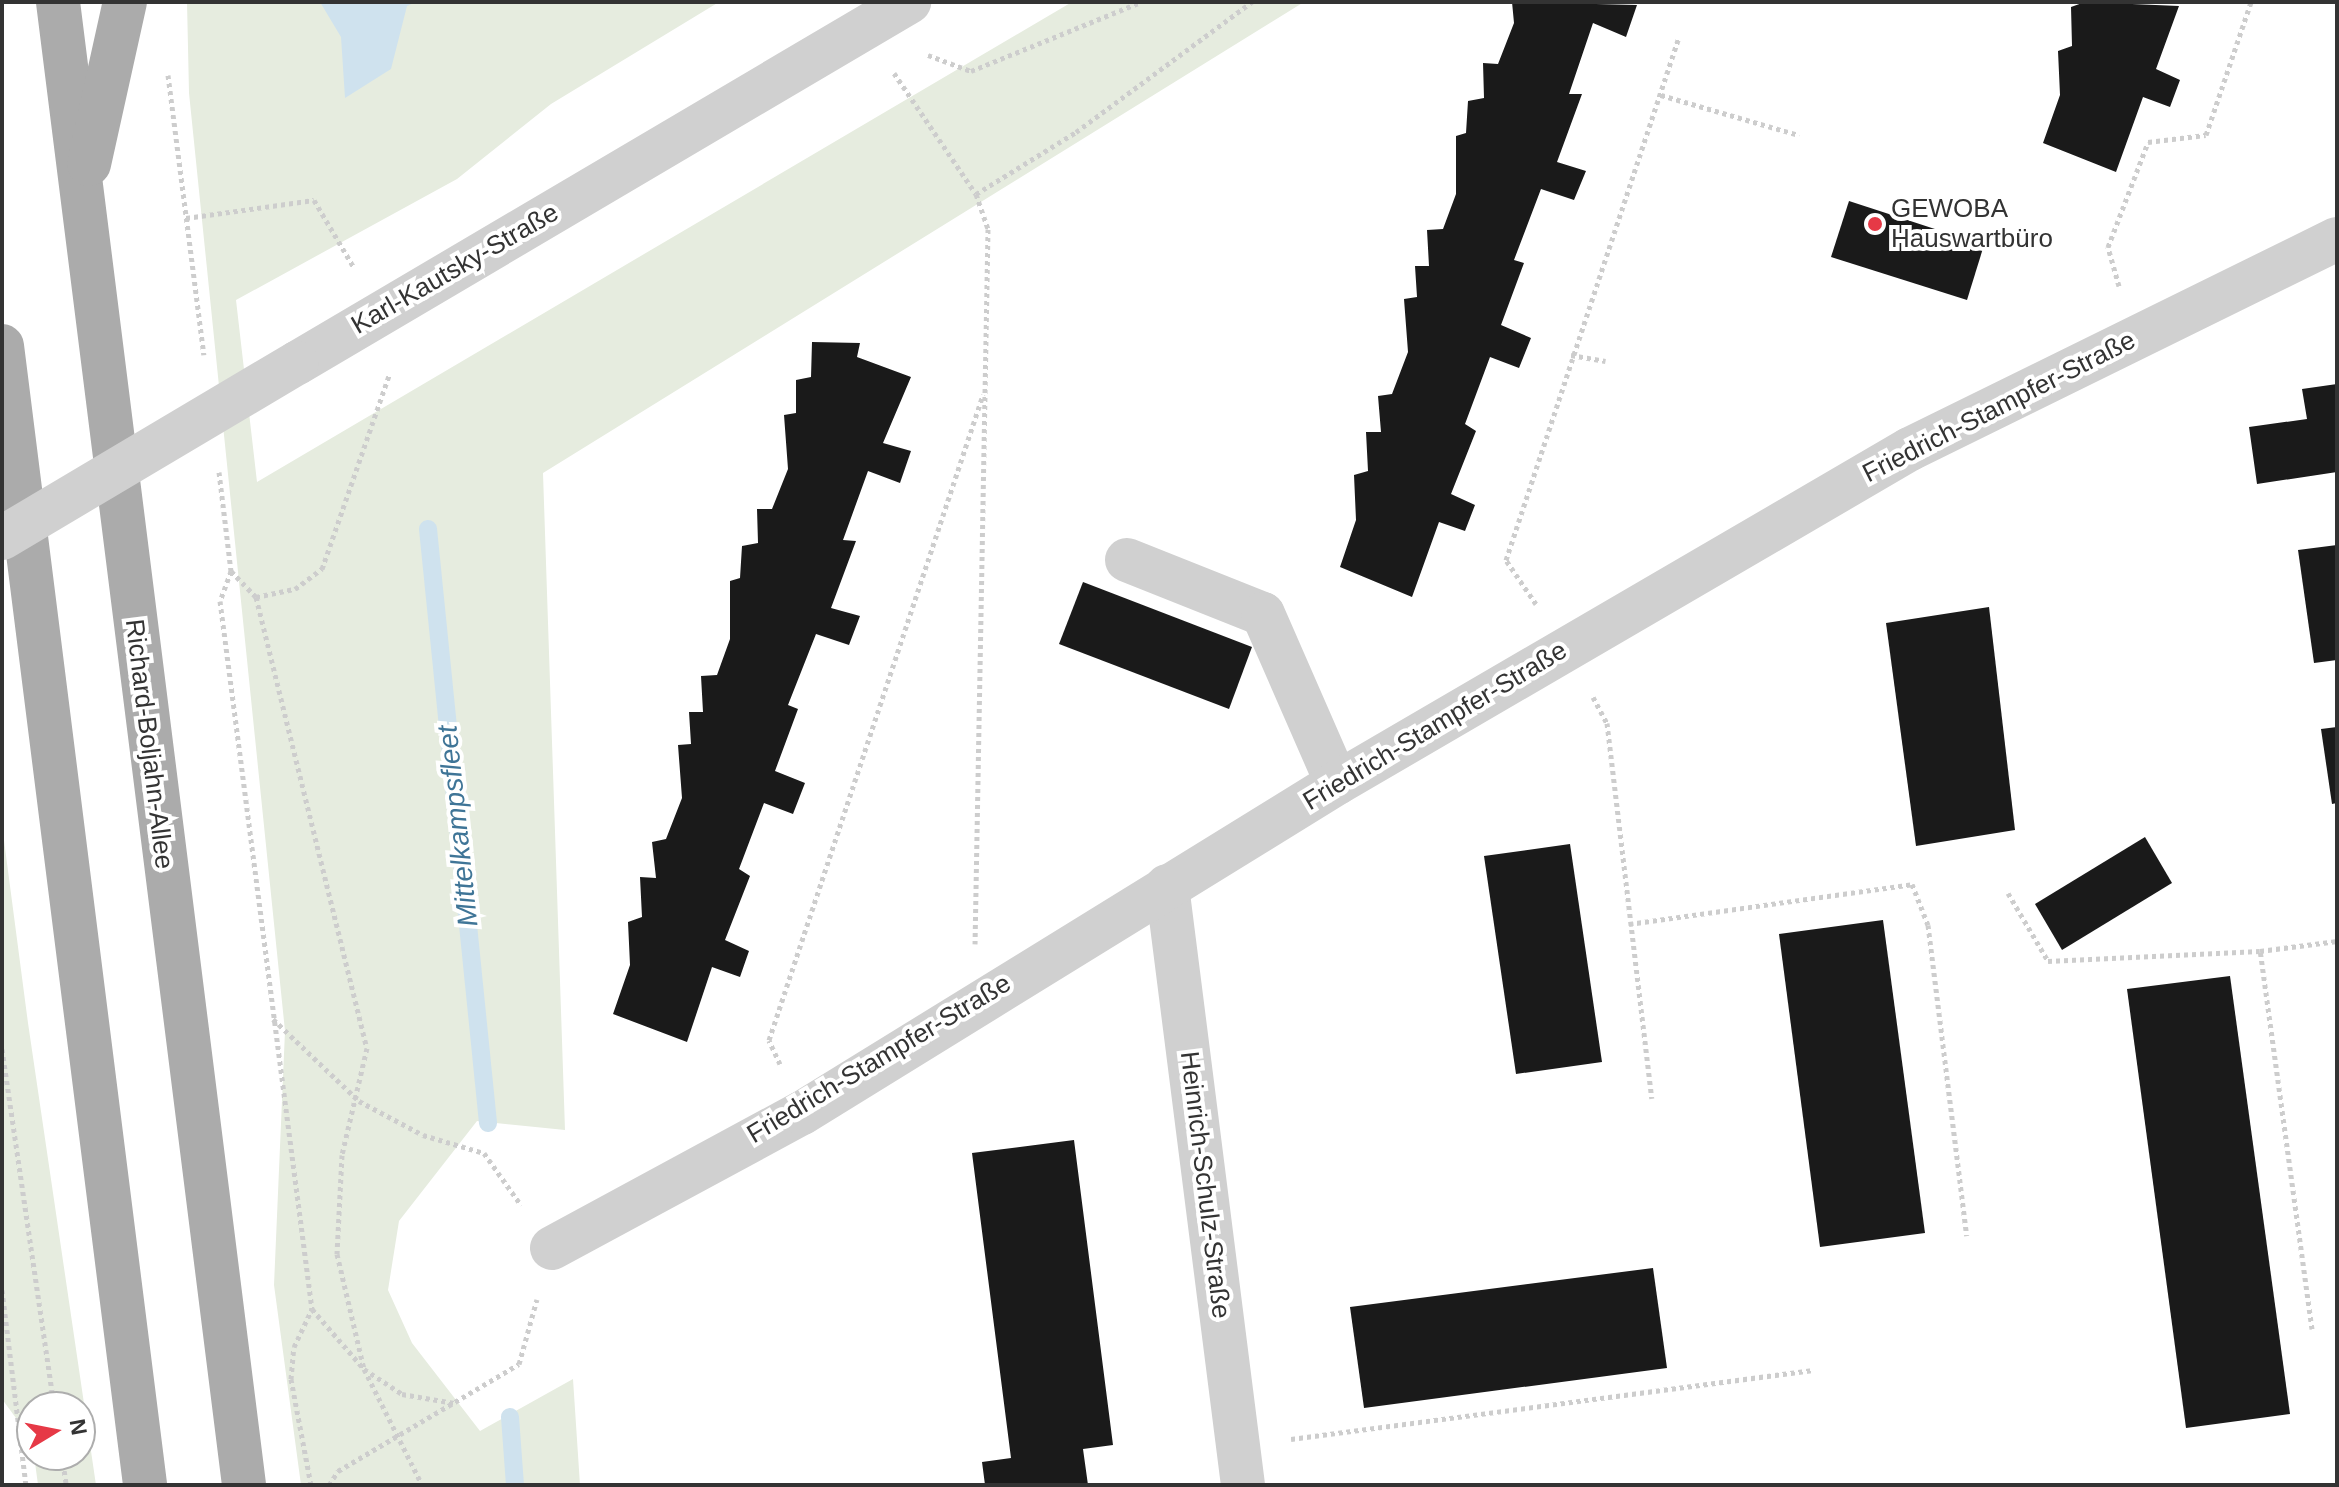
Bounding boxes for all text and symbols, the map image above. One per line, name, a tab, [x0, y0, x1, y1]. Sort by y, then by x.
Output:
place label: GEWOBA Hauswartbüro	[1891, 193, 2053, 254]
street label: Karl-Kautsky-Straße	[346, 197, 564, 341]
marker: GEWOBA Hauswartbüro	[1866, 215, 1884, 233]
street label: Friedrich-Stampfer-Straße	[1857, 325, 2141, 489]
street label: Richard-Boljahn-Allee	[118, 617, 180, 871]
street label: Friedrich-Stampfer-Straße	[1298, 635, 1572, 817]
water label: Mittelkampsfleet	[431, 724, 485, 928]
street label: Friedrich-Stampfer-Straße	[742, 968, 1016, 1150]
street label: Heinrich-Schulz-Straße	[1173, 1050, 1237, 1320]
north arrow	[16, 1391, 96, 1471]
text: N	[64, 1417, 92, 1437]

